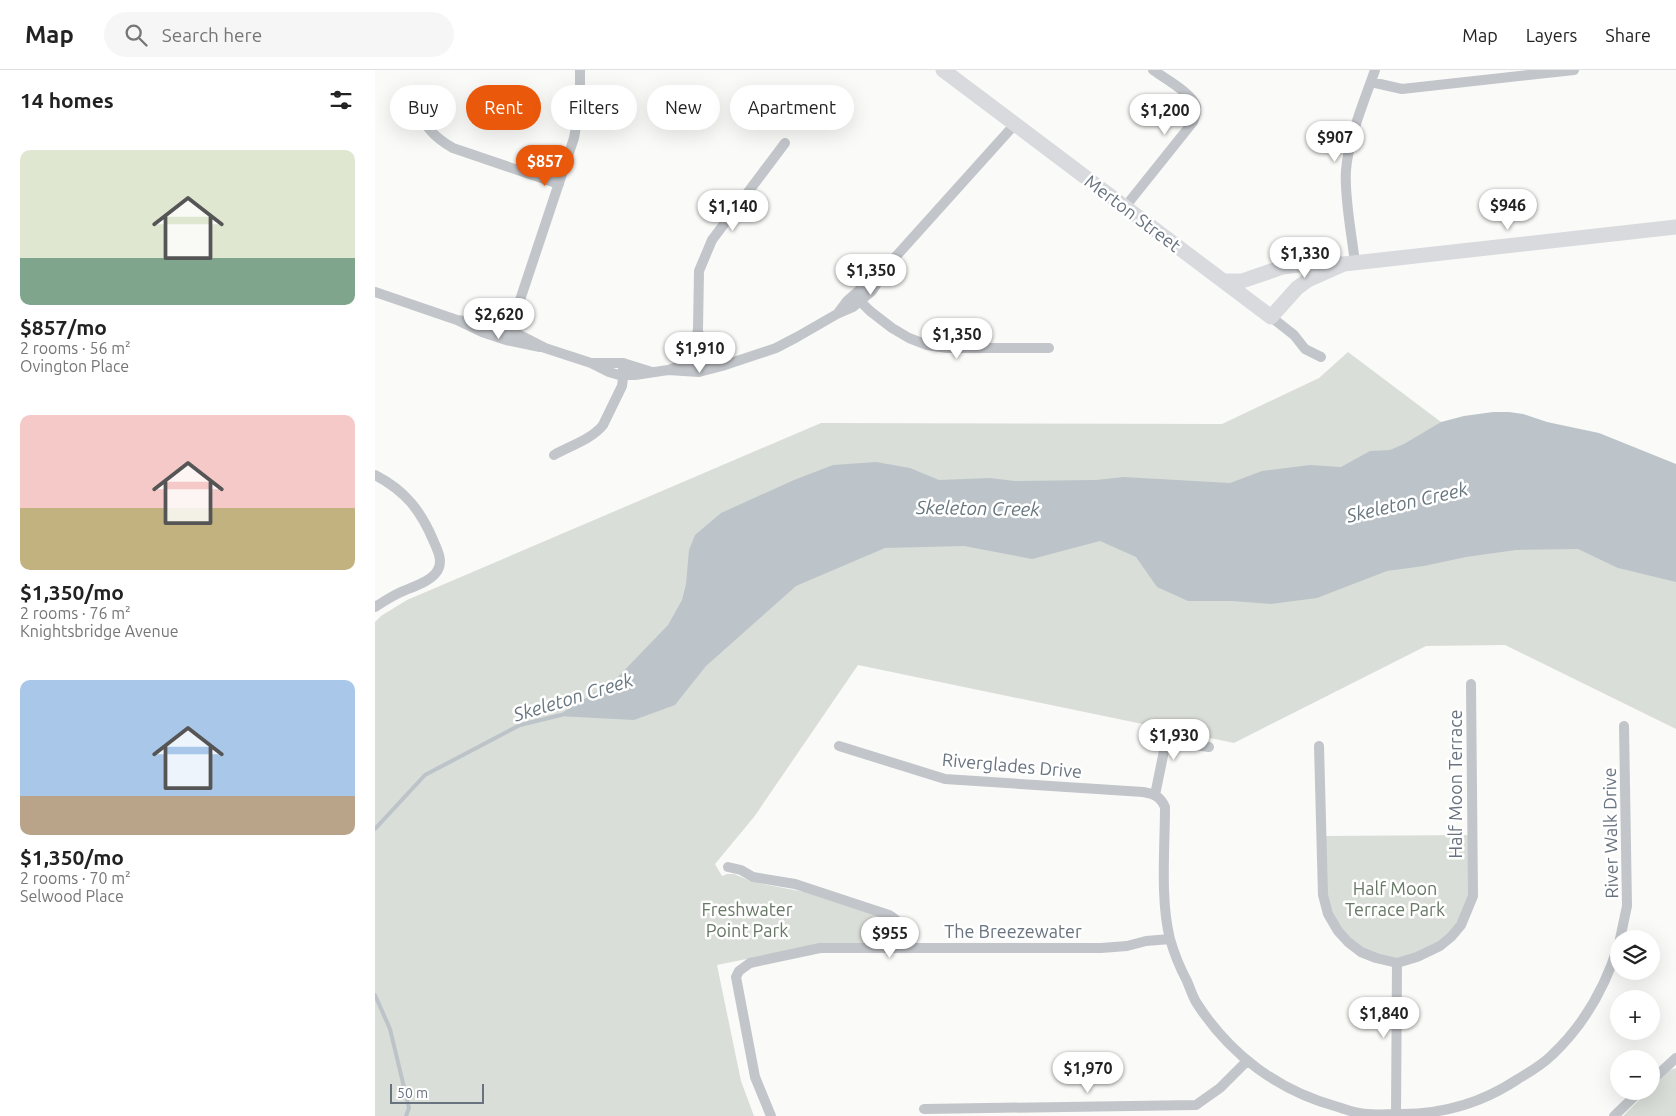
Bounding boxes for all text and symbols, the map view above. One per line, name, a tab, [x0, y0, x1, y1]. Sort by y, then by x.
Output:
search box	[104, 12, 454, 57]
text: Map	[25, 21, 74, 48]
icon: search	[122, 21, 150, 49]
text: Search here	[162, 24, 262, 46]
text: Map	[1462, 25, 1498, 45]
text: Layers	[1526, 25, 1577, 45]
text: Share	[1605, 25, 1651, 45]
chip: Buy	[390, 85, 456, 130]
chip: Rent	[466, 85, 541, 130]
chip: Filters	[551, 85, 637, 130]
chip: New	[647, 85, 720, 130]
chip: Apartment	[730, 85, 854, 130]
icon: filters	[327, 86, 355, 114]
text: 14 homes	[20, 88, 114, 112]
pin: $1,200	[1124, 93, 1206, 136]
text: $1,200	[1140, 101, 1190, 119]
pin: $907	[1305, 121, 1365, 163]
text: $907	[1317, 128, 1353, 146]
pin: $857	[515, 144, 575, 187]
text: $857	[527, 152, 563, 170]
street label: Merton Street	[1081, 171, 1185, 255]
icon: home	[143, 183, 233, 273]
pin: $946	[1478, 189, 1538, 231]
pin: $1,140	[692, 190, 774, 232]
text: $946	[1490, 196, 1526, 214]
text: $1,140	[708, 197, 758, 215]
pin: $1,330	[1264, 236, 1346, 279]
text: $1,330	[1280, 244, 1330, 262]
pin: $1,350	[830, 254, 912, 296]
text: $1,350	[846, 261, 896, 279]
pin: $2,620	[458, 298, 540, 340]
text: $2,620	[474, 305, 524, 323]
text: $857/mo	[20, 315, 107, 339]
pin: $1,350	[916, 318, 998, 360]
text: $1,350	[932, 325, 982, 343]
pin: $1,910	[659, 332, 741, 374]
text: 2 rooms · 56 m²	[20, 339, 131, 357]
text: $1,910	[675, 339, 725, 357]
text: Ovington Place	[20, 357, 129, 375]
icon: home	[143, 448, 233, 538]
water label: Skeleton Creek	[1343, 477, 1470, 527]
water label: Skeleton Creek	[915, 496, 1040, 520]
text: $1,350/mo	[20, 580, 124, 604]
text: 2 rooms · 76 m²	[20, 604, 131, 622]
text: Knightsbridge Avenue	[20, 622, 179, 640]
water label: Skeleton Creek	[510, 668, 636, 726]
street label: Half Moon Terrace	[1445, 710, 1465, 858]
icon: home	[143, 713, 233, 803]
pin: $1,930	[1133, 718, 1215, 761]
text: $1,930	[1149, 726, 1199, 744]
street label: Riverglades Drive	[941, 749, 1083, 781]
street label: River Walk Drive	[1599, 767, 1621, 899]
text: $1,350/mo	[20, 845, 124, 869]
text: 2 rooms · 70 m²	[20, 869, 131, 887]
park label: Half Moon Terrace Park	[1345, 878, 1445, 919]
text: Selwood Place	[20, 887, 124, 905]
park label: Freshwater Point Park	[702, 899, 793, 940]
pin: $955	[860, 916, 920, 959]
street label: The Breezewater	[944, 921, 1082, 941]
text: $955	[872, 924, 908, 942]
map controls	[1610, 930, 1660, 1100]
button: layers	[1610, 930, 1660, 980]
button: +	[1610, 990, 1660, 1040]
pin: $1,840	[1343, 996, 1425, 1039]
text: $1,840	[1359, 1004, 1409, 1022]
button: −	[1610, 1050, 1660, 1100]
pin: $1,970	[1047, 1052, 1129, 1094]
text: $1,970	[1063, 1059, 1113, 1077]
scale bar	[390, 1081, 484, 1104]
text: 50 m	[397, 1085, 428, 1101]

